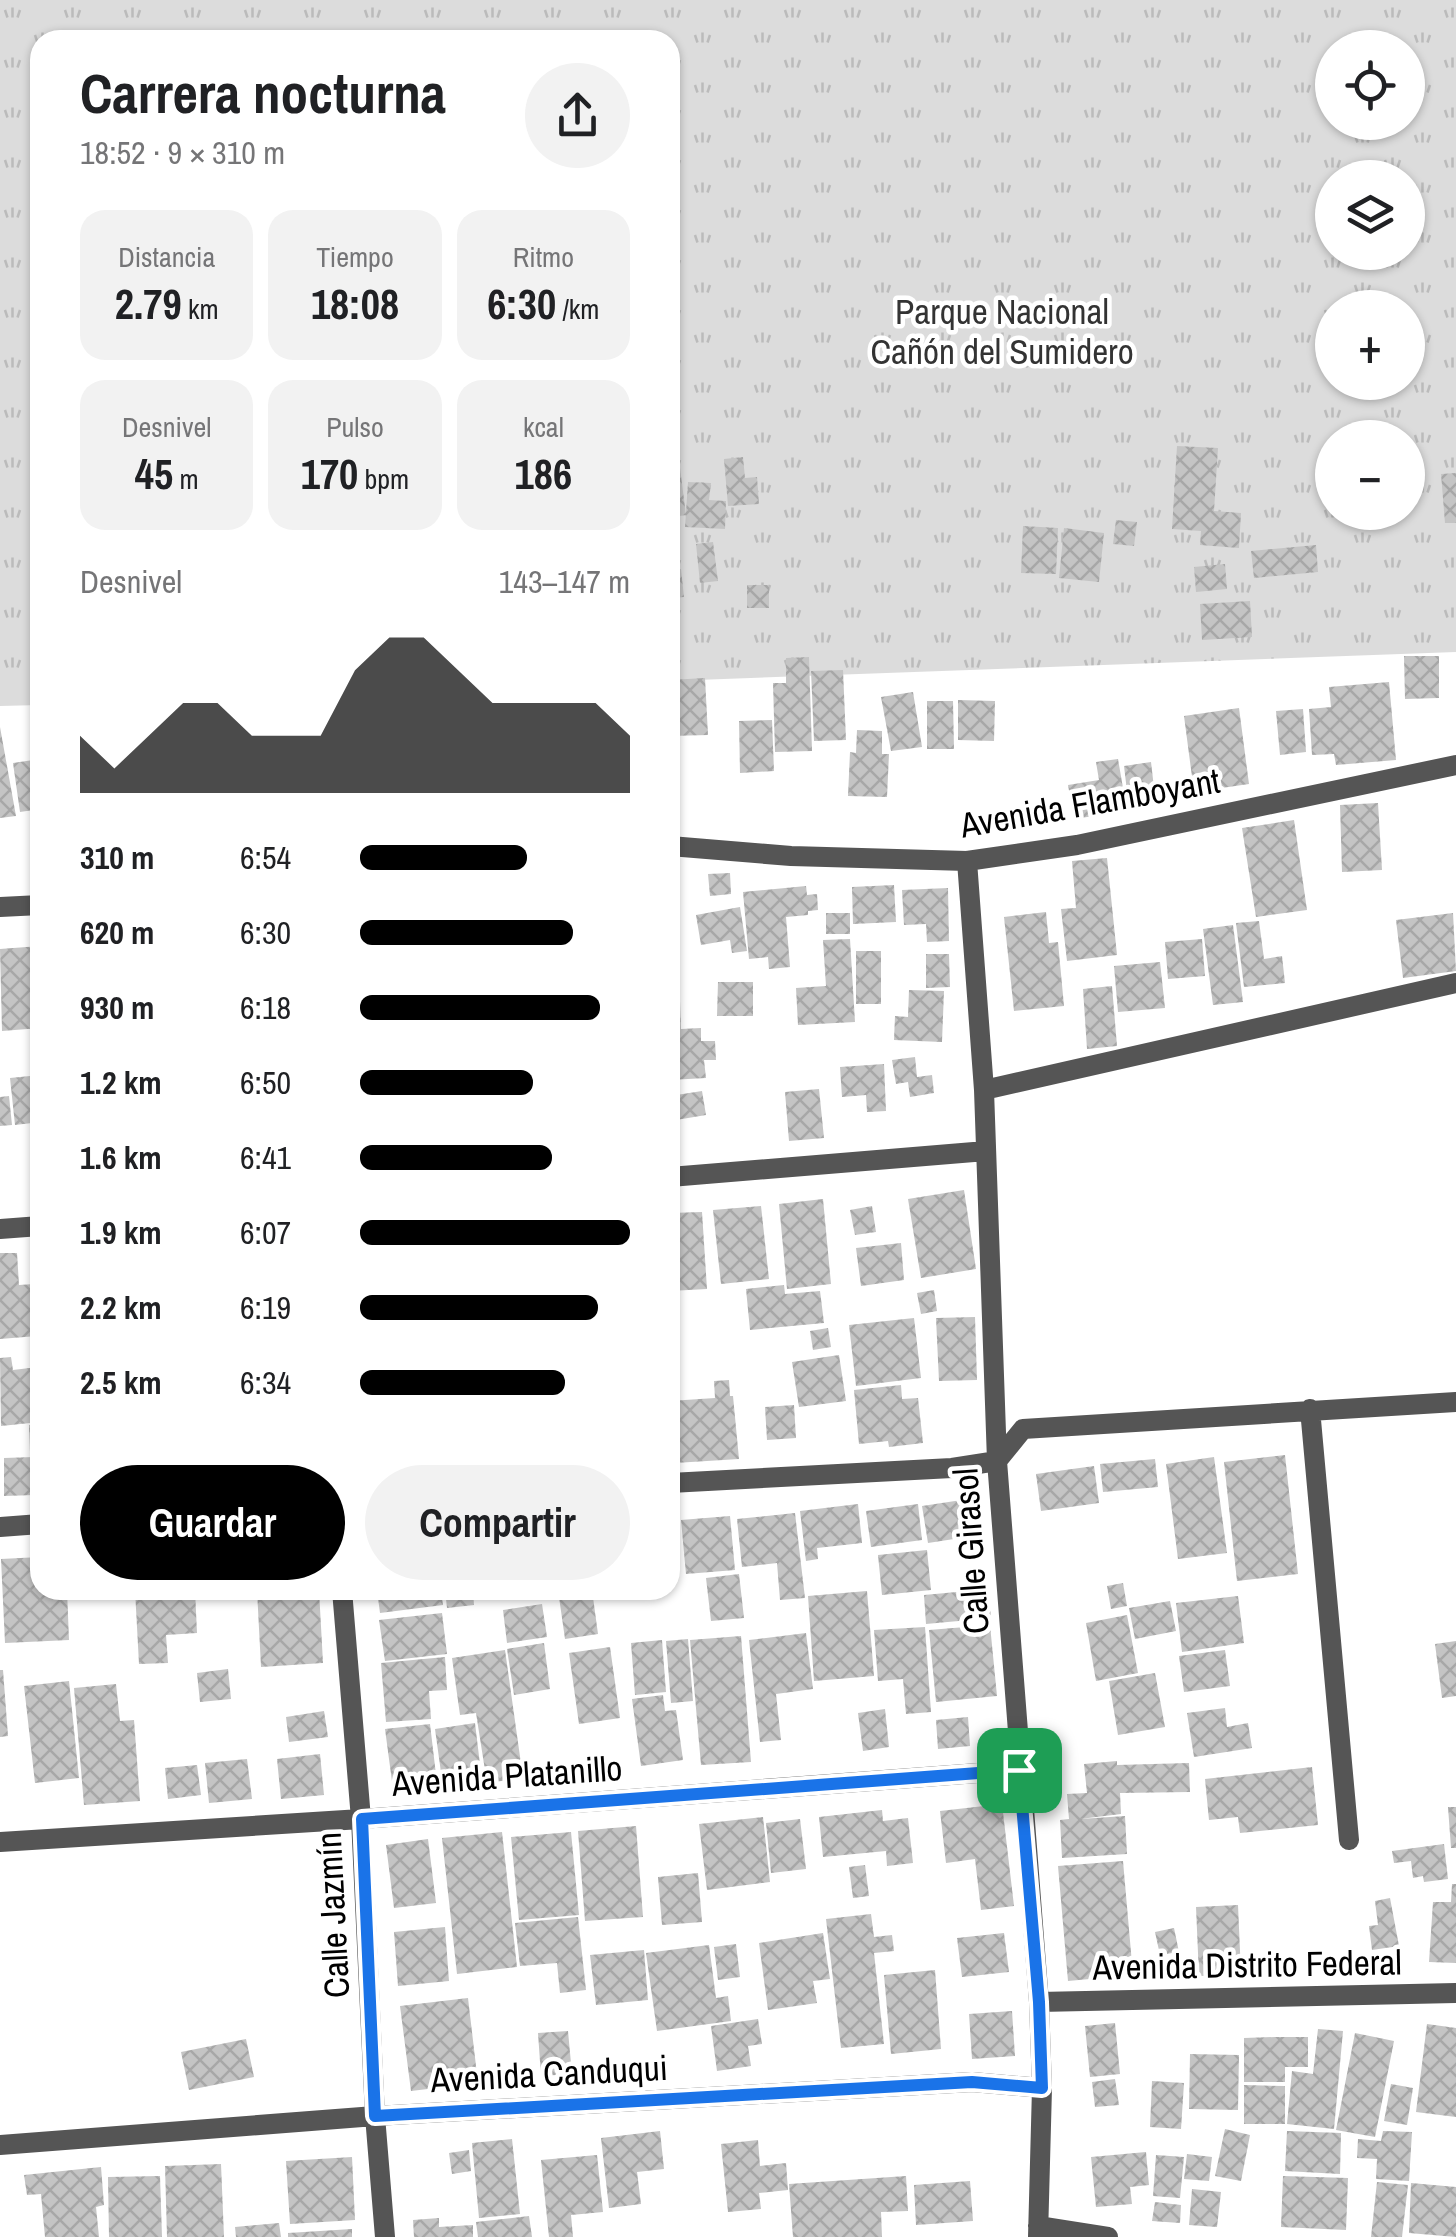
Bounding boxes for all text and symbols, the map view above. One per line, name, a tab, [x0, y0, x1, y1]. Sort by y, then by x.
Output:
map controls	[1315, 30, 1425, 530]
button: locate	[1315, 30, 1425, 140]
text: Carrera nocturna	[80, 56, 446, 130]
button: share	[525, 63, 630, 168]
text: 18:52 · 9 × 310 m	[80, 131, 285, 174]
button: layers	[1315, 160, 1425, 270]
text: Distancia	[118, 238, 215, 276]
text: Tiempo	[316, 238, 394, 276]
text: Ritmo	[513, 238, 574, 276]
text: 2.79	[115, 276, 182, 332]
text: 18:08	[311, 276, 399, 332]
text: 6:30	[487, 276, 556, 332]
park label: Parque Nacional Cañón del Sumidero	[870, 288, 1134, 375]
text: km	[182, 290, 219, 328]
text: /km	[556, 290, 599, 328]
button: +	[1315, 290, 1425, 400]
text: Desnivel	[122, 408, 211, 446]
text: Pulso	[326, 408, 384, 446]
text: kcal	[523, 408, 564, 446]
button: −	[1315, 420, 1425, 530]
text: 45	[135, 446, 173, 502]
text: 170	[301, 446, 358, 502]
text: 186	[515, 446, 572, 502]
text: m	[173, 460, 199, 498]
text: bpm	[358, 460, 409, 498]
text: Desnivel	[80, 560, 182, 603]
text: 143–147 m	[499, 560, 630, 603]
street label: Avenida Flamboyant	[955, 757, 1223, 849]
text: 310 m	[80, 836, 154, 879]
text: 6:54	[240, 836, 291, 879]
text: 620 m	[80, 911, 154, 954]
text: 6:30	[240, 911, 291, 954]
text: 930 m	[80, 986, 154, 1029]
text: 6:18	[240, 986, 291, 1029]
text: 1.2 km	[80, 1061, 162, 1104]
text: 6:50	[240, 1061, 291, 1104]
text: 1.6 km	[80, 1136, 162, 1179]
text: 6:41	[240, 1136, 291, 1179]
text: 1.9 km	[80, 1211, 162, 1254]
text: 6:07	[240, 1211, 291, 1254]
text: 2.2 km	[80, 1286, 162, 1329]
text: 6:19	[240, 1286, 291, 1329]
text: 2.5 km	[80, 1361, 162, 1404]
text: 6:34	[240, 1361, 291, 1404]
button: Guardar	[80, 1465, 345, 1580]
button: Compartir	[365, 1465, 630, 1580]
street label: Calle Girasol	[941, 1467, 1000, 1635]
pin	[977, 1728, 1062, 1813]
icon: arrive	[992, 1743, 1047, 1798]
street label: Avenida Platanillo	[389, 1744, 624, 1807]
street label: Calle Jazmín	[305, 1831, 360, 1999]
street label: Avenida Distrito Federal	[1091, 1938, 1402, 1991]
street label: Avenida Canduqui	[428, 2044, 669, 2103]

